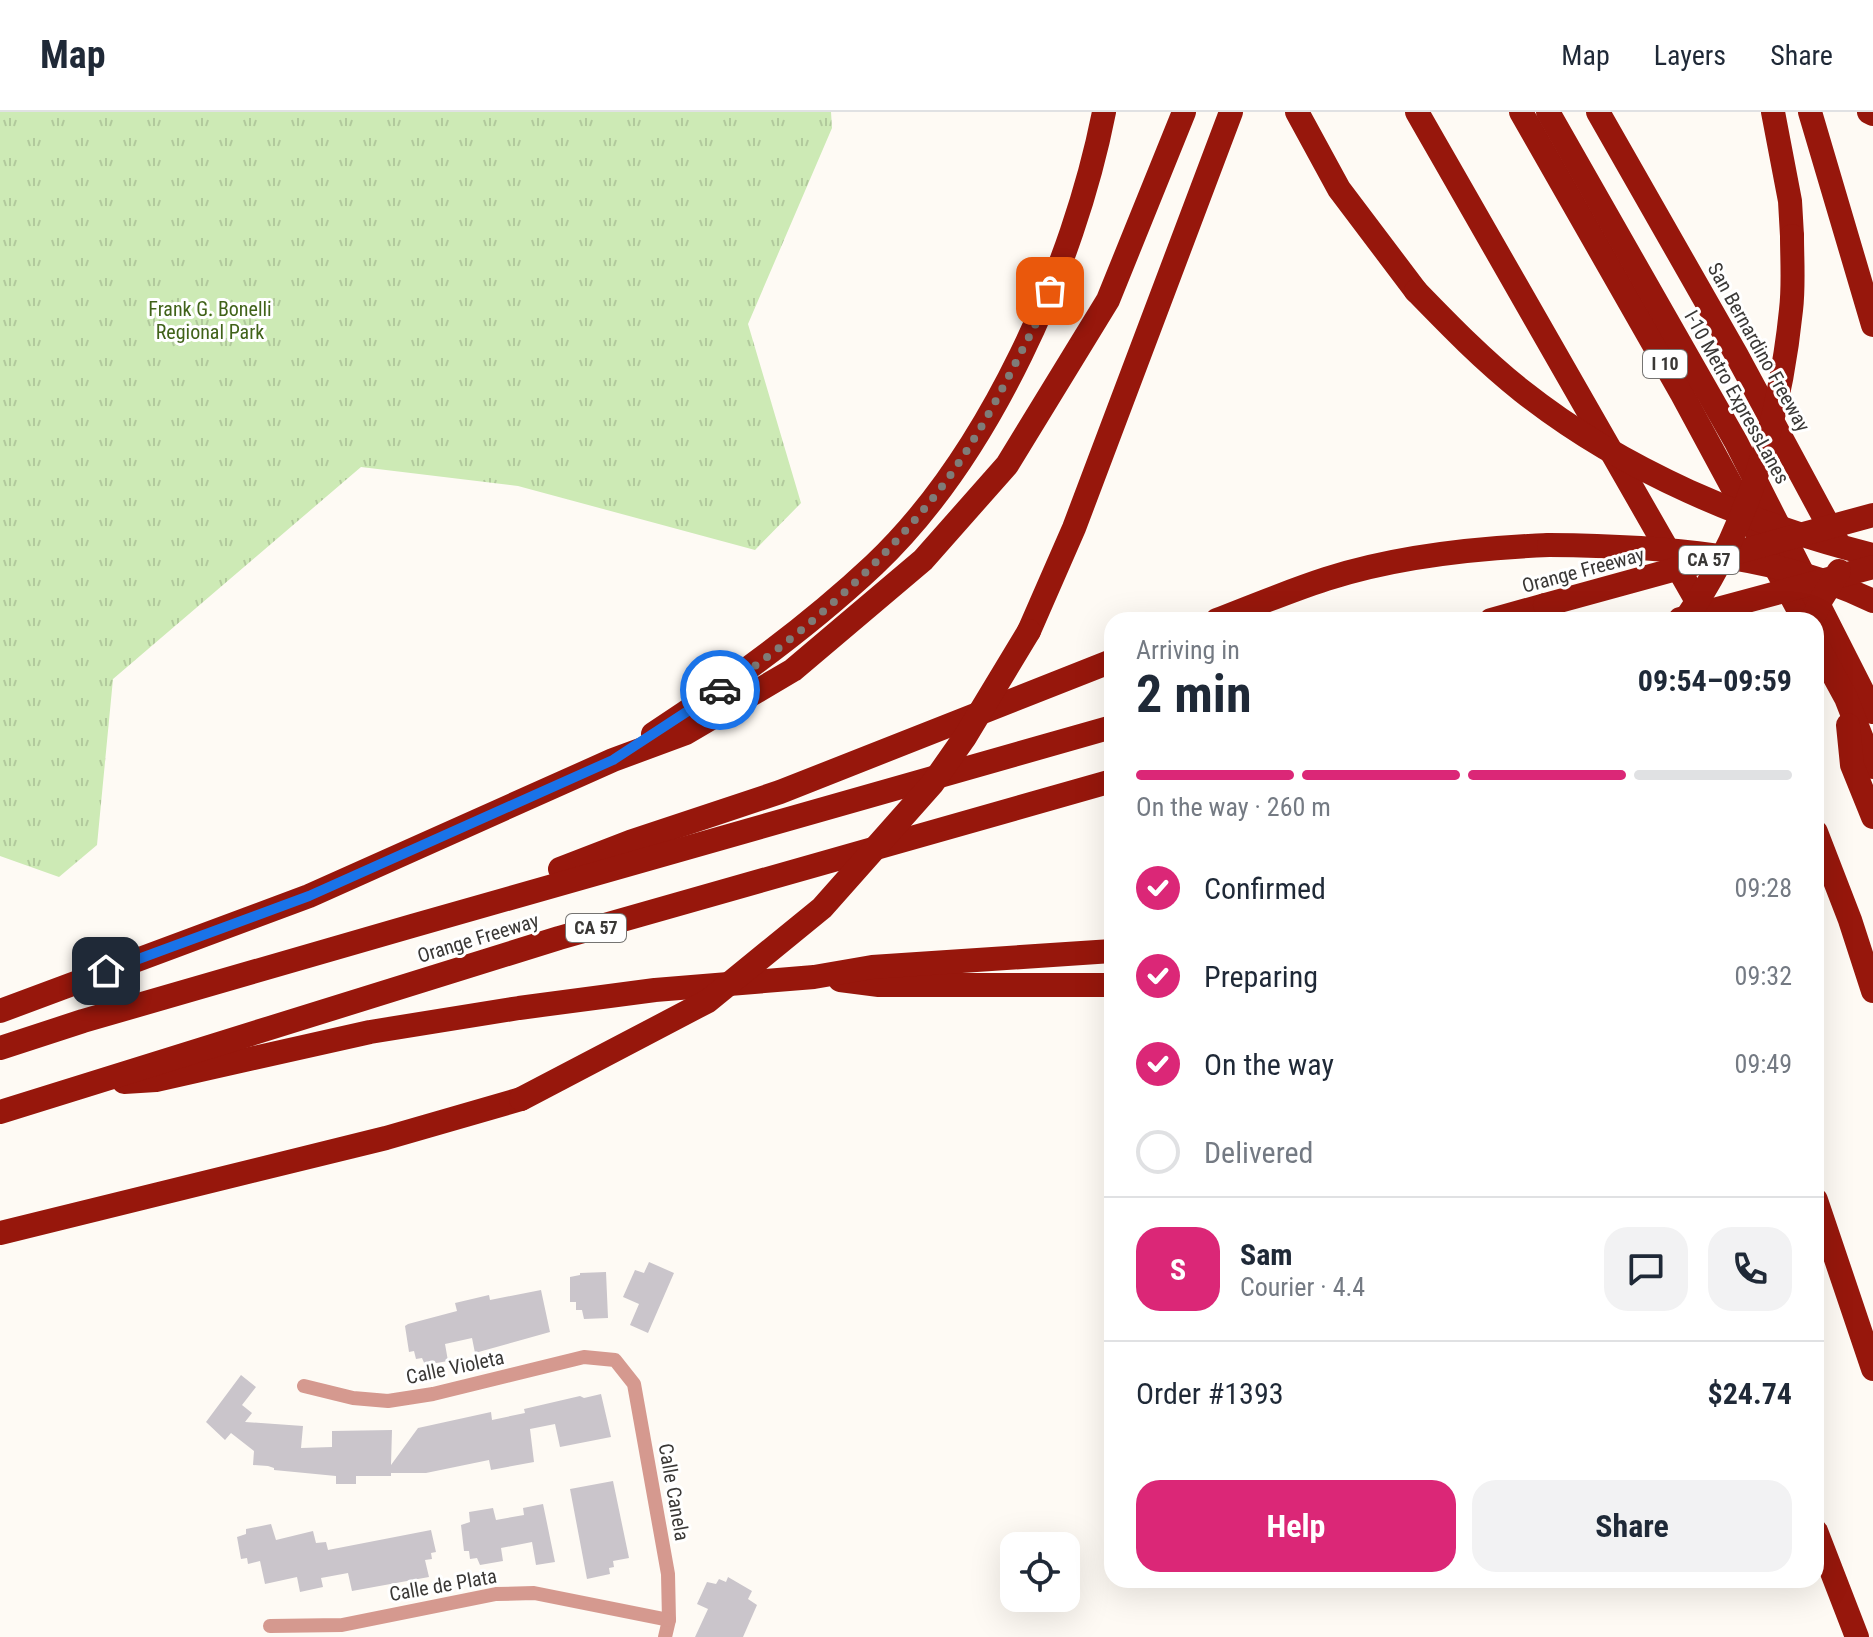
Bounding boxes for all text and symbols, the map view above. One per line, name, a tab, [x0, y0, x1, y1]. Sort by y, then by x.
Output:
text: Map	[40, 33, 106, 77]
text: Map	[1561, 39, 1610, 72]
text: Layers	[1654, 39, 1726, 72]
text: Share	[1770, 39, 1833, 72]
pin	[1016, 257, 1084, 325]
street label: San Bernardino Freeway	[1703, 258, 1815, 436]
icon: bag	[1028, 269, 1072, 313]
park label: Frank G. Bonelli Regional Park	[148, 297, 272, 344]
street label: I-10 Metro ExpressLanes	[1679, 306, 1795, 488]
road number: I 10	[1643, 350, 1687, 378]
street label: Orange Freeway	[1519, 542, 1647, 598]
road number: CA 57	[1679, 546, 1739, 574]
text: Arriving in	[1136, 635, 1240, 665]
courier	[680, 650, 760, 730]
text: 09:54–09:59	[1638, 663, 1792, 698]
text: 2 min	[1136, 664, 1252, 725]
icon: car	[698, 668, 742, 712]
text: On the way · 260 m	[1136, 792, 1331, 822]
icon: check	[1136, 866, 1180, 910]
text: Confirmed	[1204, 871, 1326, 906]
text: 09:28	[1735, 873, 1792, 903]
street label: Orange Freeway	[414, 908, 542, 968]
road number: CA 57	[566, 914, 626, 942]
pin	[72, 937, 140, 1005]
icon: home	[84, 949, 128, 993]
icon: check	[1136, 954, 1180, 998]
text: Preparing	[1204, 959, 1318, 994]
text: 09:32	[1735, 961, 1792, 991]
icon: check	[1136, 1042, 1180, 1086]
text: On the way	[1204, 1047, 1334, 1082]
text: 09:49	[1735, 1049, 1792, 1079]
text: Delivered	[1204, 1135, 1313, 1170]
button: chat	[1604, 1227, 1688, 1311]
button: phone	[1708, 1227, 1792, 1311]
text: Sam	[1240, 1237, 1293, 1272]
text: S	[1170, 1252, 1186, 1287]
text: Courier · 4.4	[1240, 1272, 1365, 1302]
street label: Calle Violeta	[404, 1345, 506, 1389]
text: Order #1393	[1136, 1376, 1284, 1411]
text: $24.74	[1707, 1376, 1792, 1411]
street label: Calle Canela	[654, 1442, 694, 1542]
button: Help	[1136, 1480, 1456, 1572]
button: Share	[1472, 1480, 1792, 1572]
map controls	[1000, 1532, 1080, 1612]
button: locate	[1000, 1532, 1080, 1612]
street label: Calle de Plata	[387, 1564, 499, 1606]

